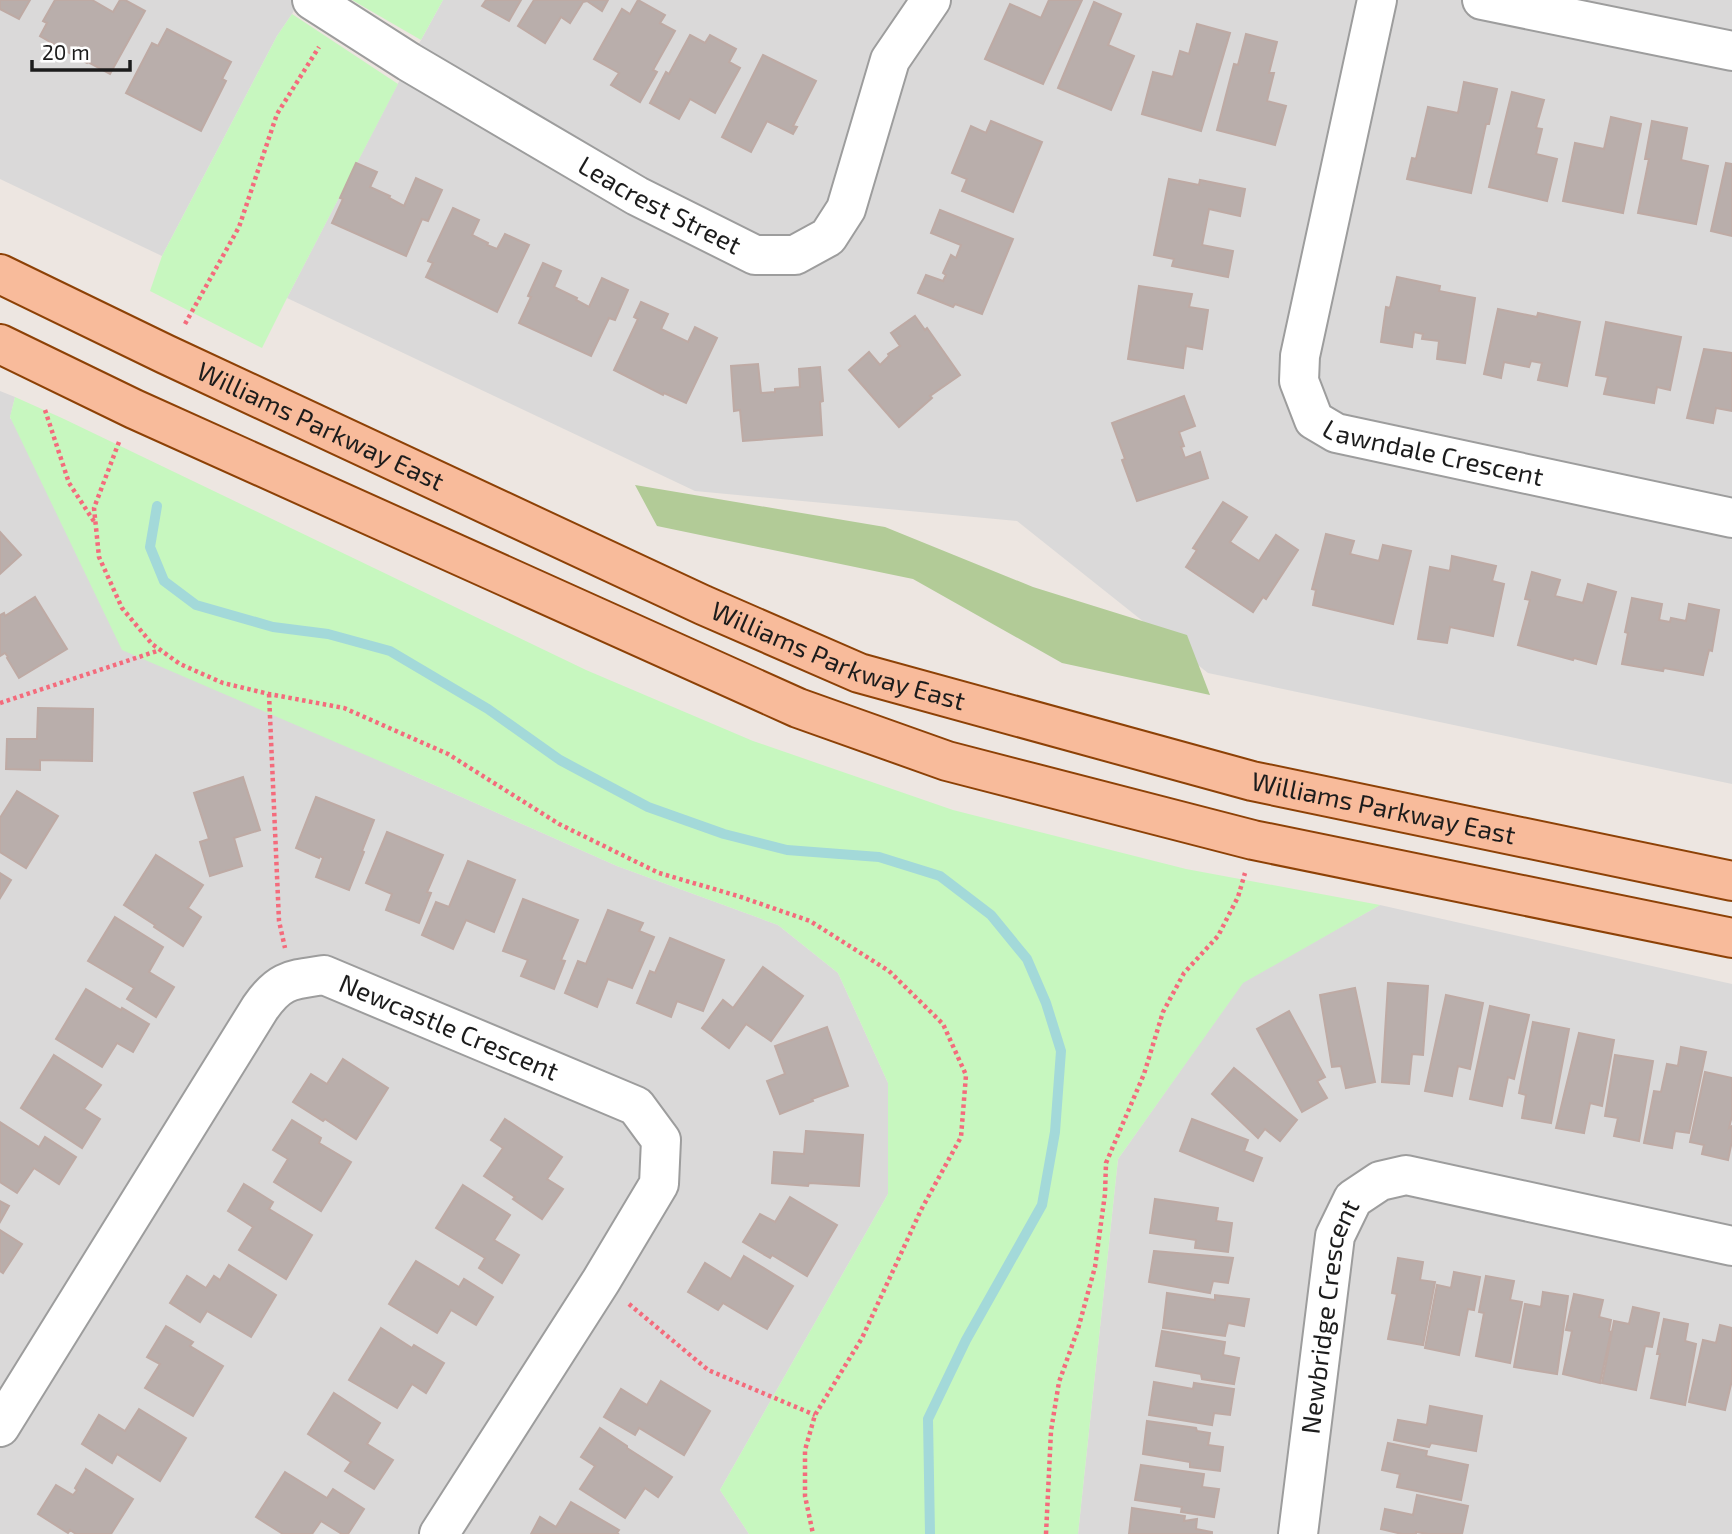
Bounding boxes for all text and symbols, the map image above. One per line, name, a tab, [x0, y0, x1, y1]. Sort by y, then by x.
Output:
scale bar	[32, 28, 130, 72]
text: 20 m	[42, 39, 90, 64]
street label: Leacrest Street	[574, 148, 747, 260]
street label: Williams Parkway East	[193, 354, 450, 496]
street label: Lawndale Crescent	[1318, 412, 1547, 491]
street label: Williams Parkway East	[707, 594, 969, 715]
street label: Williams Parkway East	[1249, 764, 1519, 850]
street label: Newcastle Crescent	[335, 966, 564, 1086]
street label: Newbridge Crescent	[1294, 1194, 1365, 1436]

